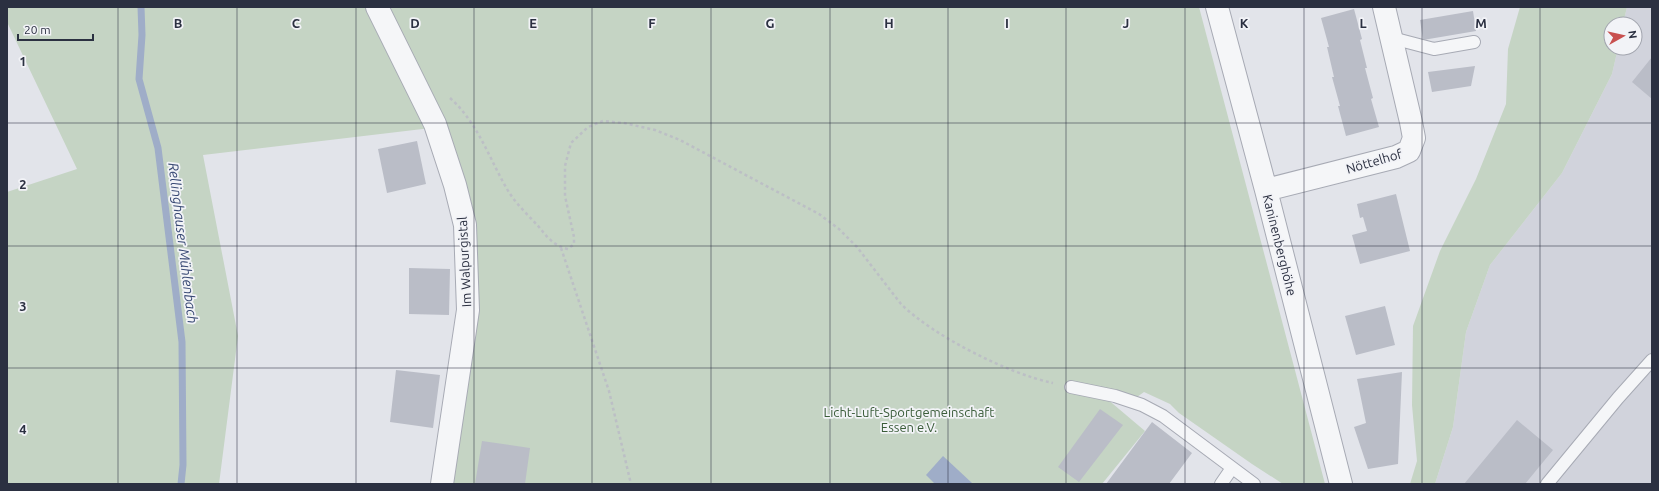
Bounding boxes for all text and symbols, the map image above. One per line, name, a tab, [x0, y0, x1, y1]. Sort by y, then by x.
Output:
scale bar	[18, 16, 93, 42]
text: B	[174, 16, 183, 30]
text: C	[292, 16, 301, 30]
text: D	[410, 16, 420, 30]
text: E	[529, 16, 537, 30]
text: F	[648, 16, 656, 30]
text: G	[766, 16, 775, 30]
text: H	[884, 16, 894, 30]
text: I	[1005, 16, 1009, 30]
text: J	[1123, 16, 1129, 30]
text: K	[1240, 16, 1249, 30]
text: L	[1359, 16, 1367, 30]
text: M	[1475, 16, 1487, 30]
north arrow	[1603, 16, 1643, 56]
text: 20 m	[24, 23, 51, 36]
text: N	[1626, 30, 1639, 40]
text: 1	[19, 54, 27, 68]
street label: Nöttelhof	[1344, 146, 1404, 176]
water label: Rellinghauser Mühlenbach	[165, 162, 201, 324]
text: 2	[19, 177, 27, 191]
street label: Kaninenberghöhe	[1261, 193, 1299, 297]
street label: Im Walpurgistal	[455, 216, 473, 308]
text: 3	[19, 299, 27, 313]
park label: Licht-Luft-Sportgemeinschaft Essen e.V.	[824, 405, 994, 434]
text: 4	[19, 422, 27, 436]

